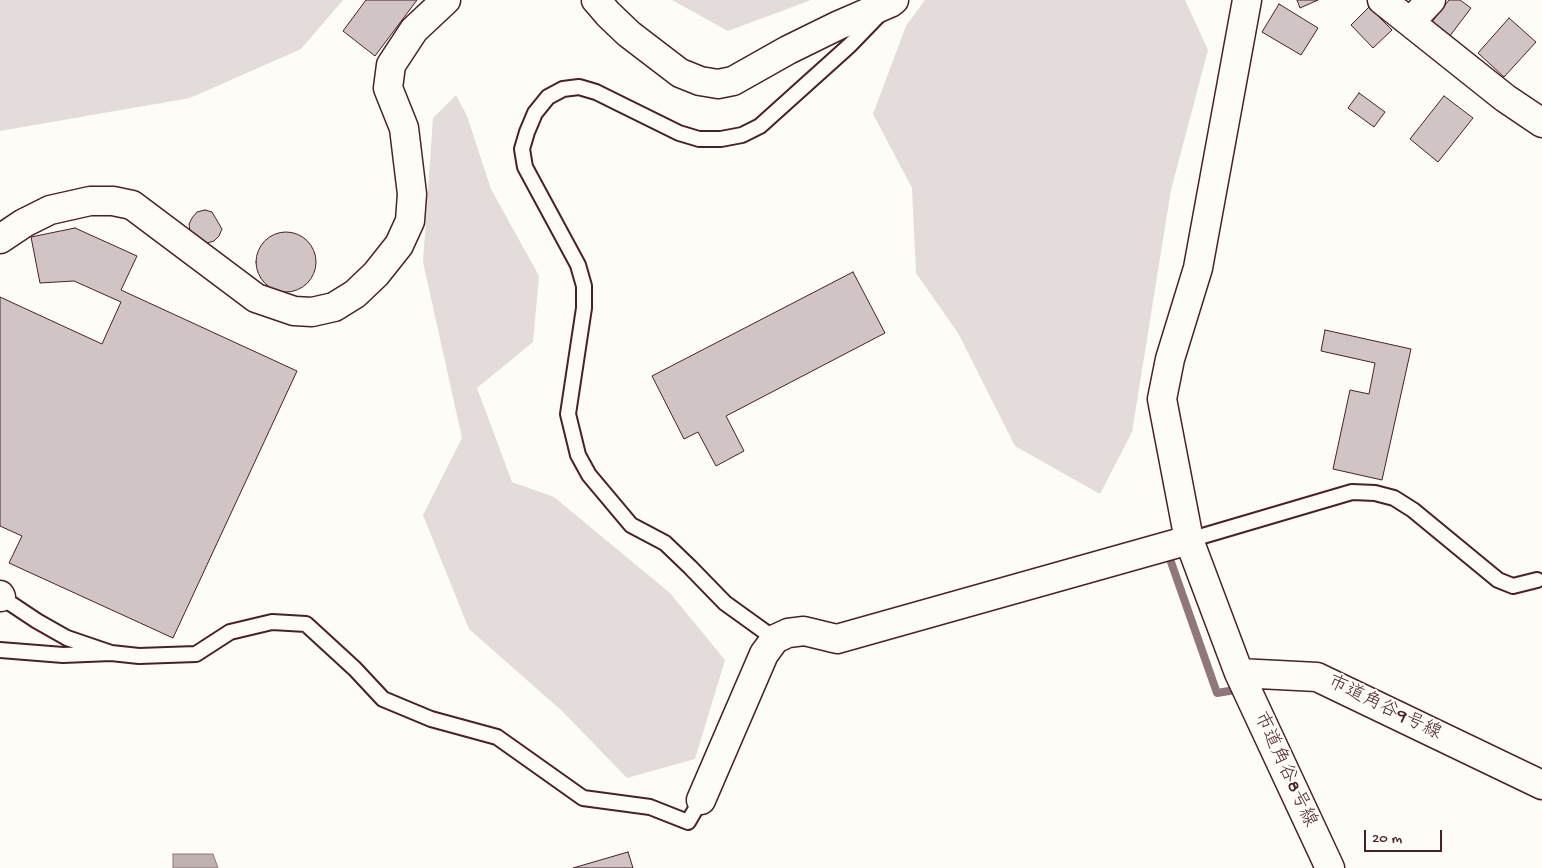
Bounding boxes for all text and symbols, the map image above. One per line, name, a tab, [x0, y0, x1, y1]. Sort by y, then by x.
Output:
street label: 市道角谷9号線	[1323, 672, 1445, 746]
street label: 市道角谷8号線	[1247, 709, 1321, 831]
scale bar	[1367, 820, 1444, 852]
text: 20 m	[1372, 830, 1402, 848]

